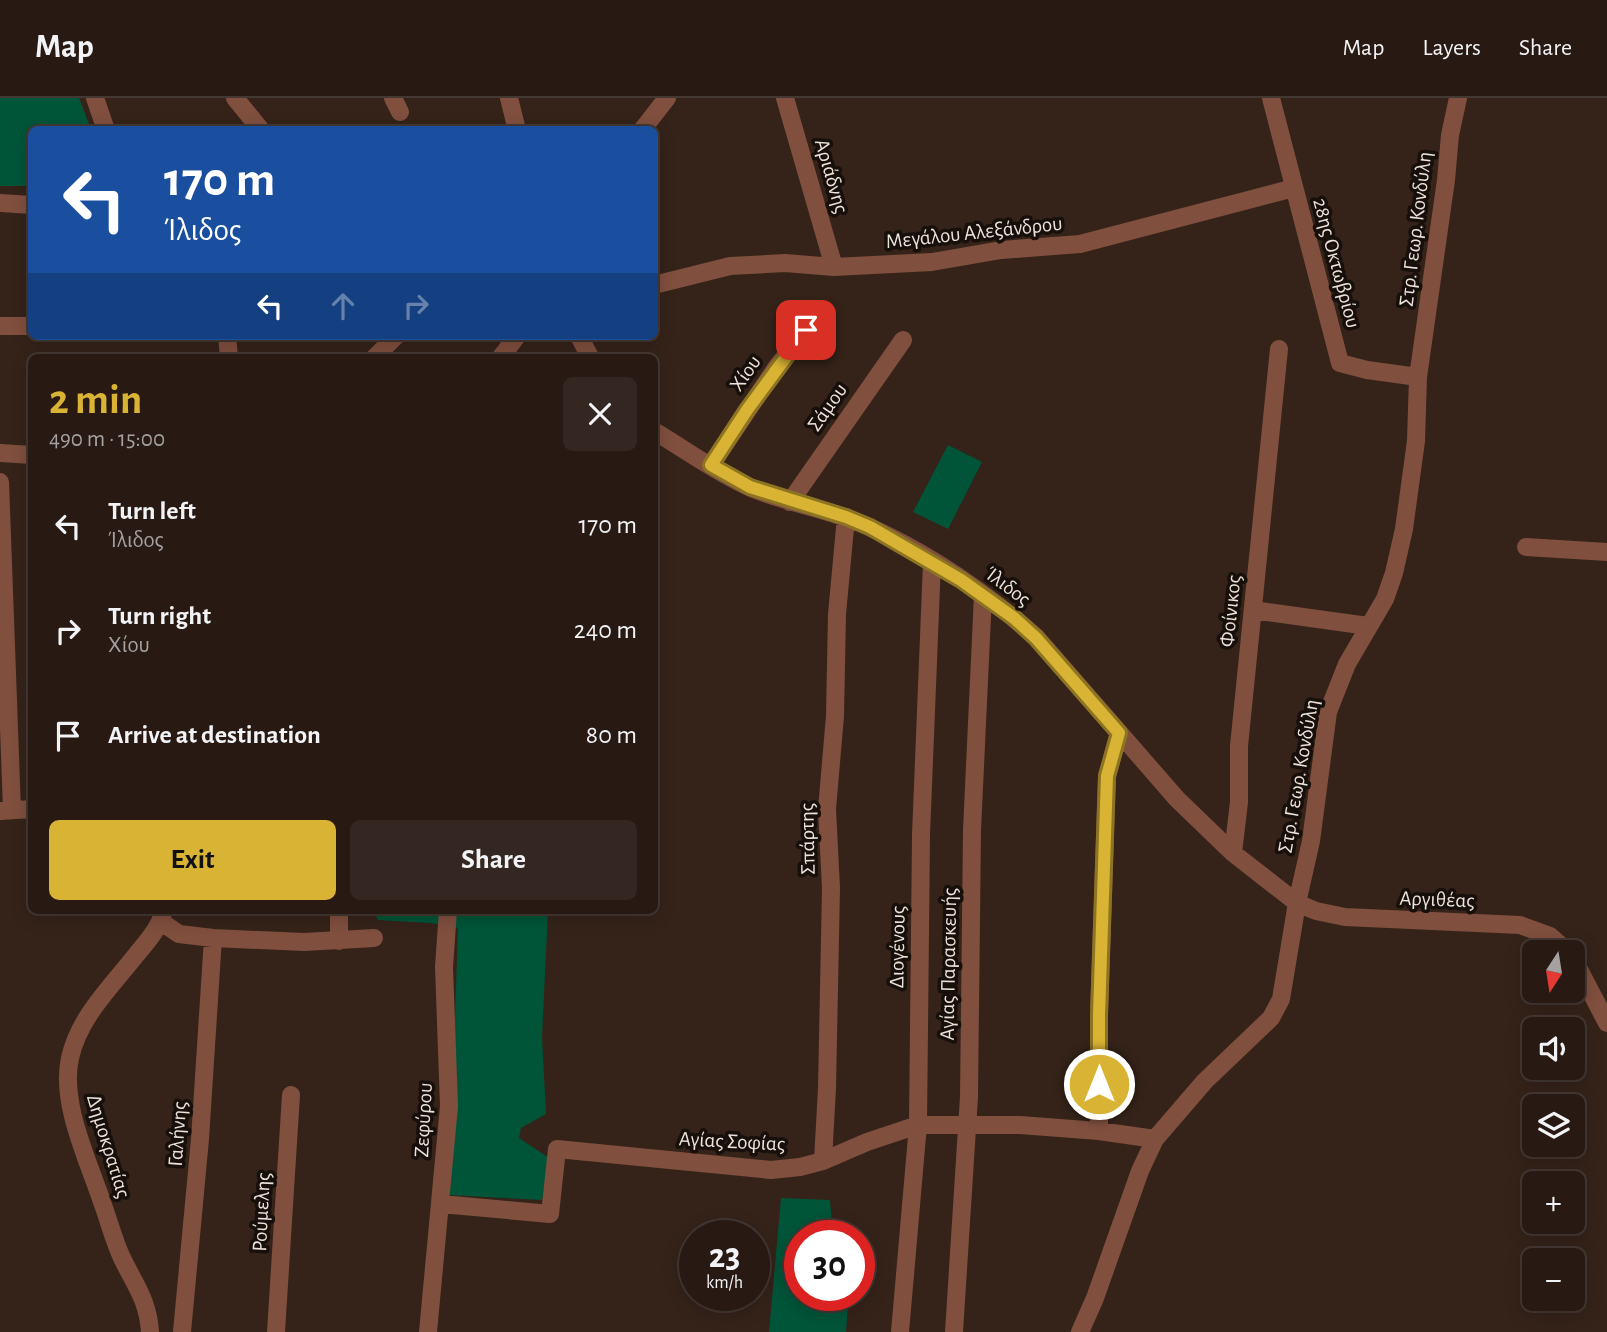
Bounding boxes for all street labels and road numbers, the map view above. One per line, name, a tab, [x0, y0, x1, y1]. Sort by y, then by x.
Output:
street label: Αριάδνης	[811, 137, 852, 216]
street label: Στρ. Γεωρ. Κονδύλη	[1396, 150, 1435, 308]
street label: 28ης Οκτωβρίου	[1309, 196, 1364, 330]
street label: Μεγάλου Αλεξάνδρου	[885, 213, 1063, 253]
street label: Χίου	[726, 352, 765, 395]
street label: Σάμου	[804, 380, 851, 435]
street label: Ίλιδος	[981, 563, 1034, 610]
street label: Φοίνικος	[1216, 574, 1245, 648]
street label: Στρ. Γεωρ. Κονδύλη	[1275, 698, 1322, 855]
street label: Σπάρτης	[796, 803, 819, 875]
street label: Αγίας Παρασκευής	[937, 888, 960, 1040]
street label: Αργιθέας	[1399, 888, 1475, 911]
street label: Διογένους	[886, 906, 909, 988]
street label: Ζεφύρου	[411, 1082, 436, 1158]
street label: Δημοκρατίας	[83, 1092, 134, 1200]
street label: Γαλήνης	[165, 1101, 190, 1167]
street label: Αγίας Σοφίας	[678, 1128, 786, 1155]
street label: Ρούμελης	[249, 1172, 274, 1252]

